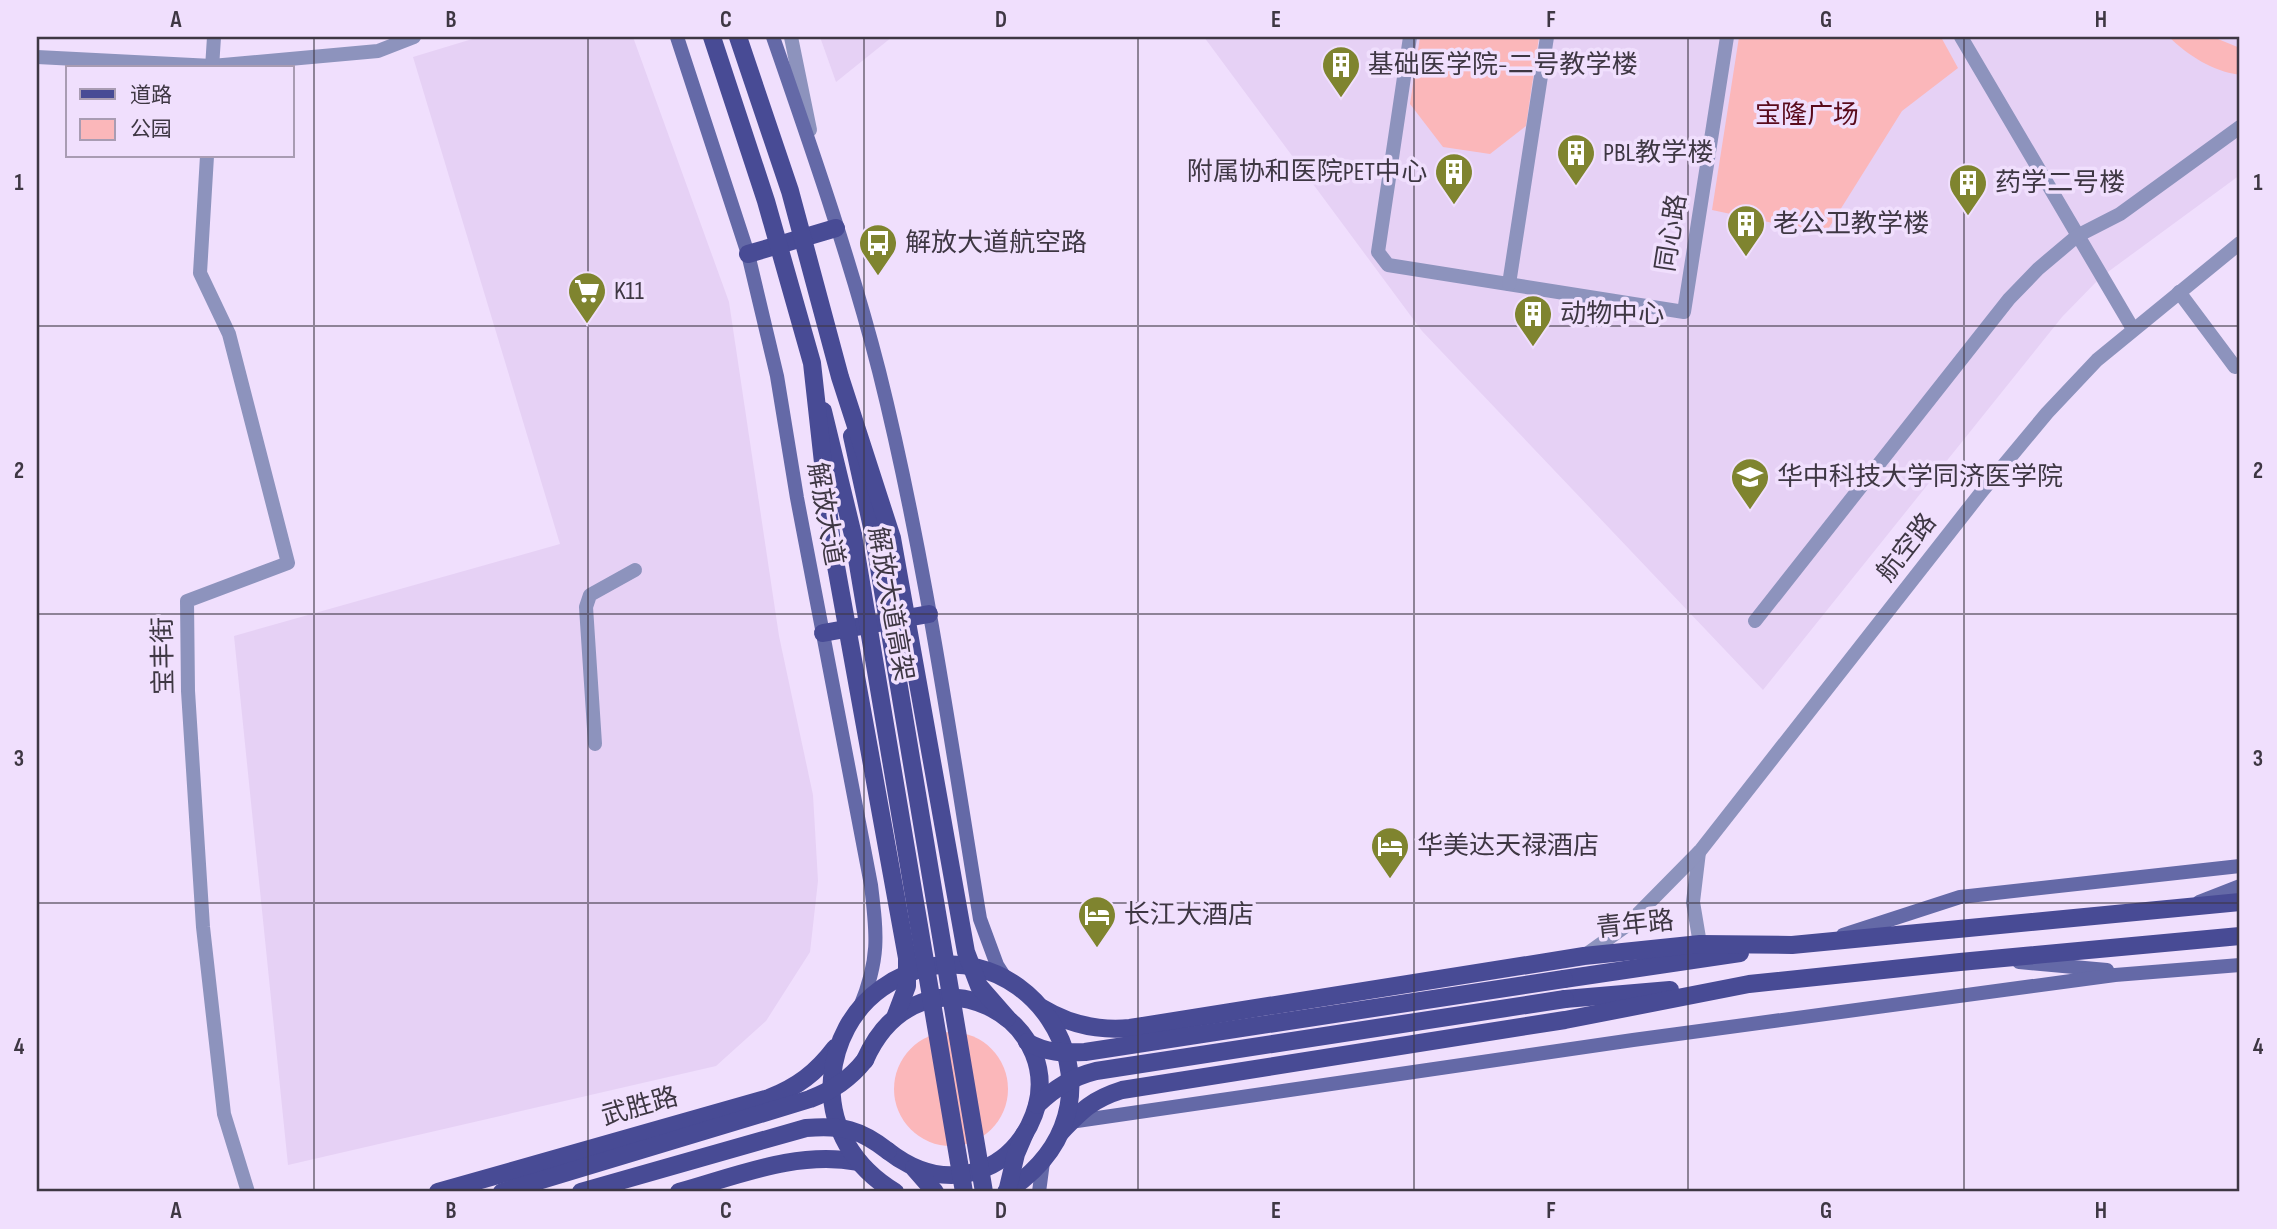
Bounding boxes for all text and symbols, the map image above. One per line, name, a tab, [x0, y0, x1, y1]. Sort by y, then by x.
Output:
text: A	[170, 6, 183, 34]
text: B	[446, 6, 457, 34]
text: C	[720, 6, 732, 34]
text: D	[995, 6, 1007, 34]
text: E	[1271, 6, 1281, 34]
text: F	[1546, 6, 1556, 34]
text: G	[1820, 6, 1832, 34]
text: H	[2095, 6, 2107, 34]
building icon: 基础医学院-二号教学楼	[1320, 44, 1362, 99]
place label: 基础医学院-二号教学楼	[1368, 50, 1638, 81]
legend	[66, 66, 294, 158]
text: 道路	[130, 83, 172, 108]
park label: 宝隆广场	[1755, 100, 1859, 131]
text: 公园	[130, 117, 172, 142]
building icon: PBL教学楼	[1555, 132, 1597, 187]
place label: PBL教学楼	[1603, 138, 1713, 169]
building icon: 附属协和医院PET中心	[1433, 151, 1475, 206]
place label: 附属协和医院PET中心	[1187, 157, 1427, 188]
building icon: 药学二号楼	[1947, 162, 1989, 217]
place label: 药学二号楼	[1995, 168, 2125, 199]
text: 1	[14, 169, 24, 197]
text: 1	[2253, 169, 2263, 197]
street label: 同心路	[1651, 192, 1693, 274]
building icon: 老公卫教学楼	[1725, 203, 1767, 258]
place label: 老公卫教学楼	[1773, 209, 1929, 240]
bus stop icon: 解放大道航空路	[857, 222, 899, 277]
place label: 解放大道航空路	[905, 228, 1087, 259]
supermarket icon: K11	[566, 270, 608, 325]
place label: K11	[614, 276, 644, 307]
building icon: 动物中心	[1512, 293, 1554, 348]
place label: 动物中心	[1560, 299, 1664, 330]
school or university icon: 华中科技大学同济医学院	[1729, 456, 1771, 511]
text: 2	[14, 457, 24, 485]
text: 2	[2253, 457, 2263, 485]
street label: 解放大道	[801, 460, 849, 568]
place label: 华中科技大学同济医学院	[1777, 462, 2063, 493]
street label: 航空路	[1871, 508, 1943, 588]
street label: 解放大道高架	[861, 524, 919, 684]
street label: 宝丰街	[148, 617, 180, 695]
text: 3	[14, 745, 24, 773]
text: 3	[2253, 745, 2263, 773]
hotel icon: 华美达天禄酒店	[1369, 825, 1411, 880]
place label: 华美达天禄酒店	[1417, 831, 1599, 862]
hotel icon: 长江大酒店	[1076, 894, 1118, 949]
place label: 长江大酒店	[1124, 900, 1254, 931]
street label: 青年路	[1595, 906, 1675, 944]
text: 4	[14, 1033, 25, 1061]
text: 4	[2253, 1033, 2264, 1061]
street label: 武胜路	[598, 1081, 682, 1133]
text: A	[170, 1197, 183, 1225]
text: B	[446, 1197, 457, 1225]
text: C	[720, 1197, 732, 1225]
text: D	[995, 1197, 1007, 1225]
text: E	[1271, 1197, 1281, 1225]
text: F	[1546, 1197, 1556, 1225]
text: G	[1820, 1197, 1832, 1225]
text: H	[2095, 1197, 2107, 1225]

